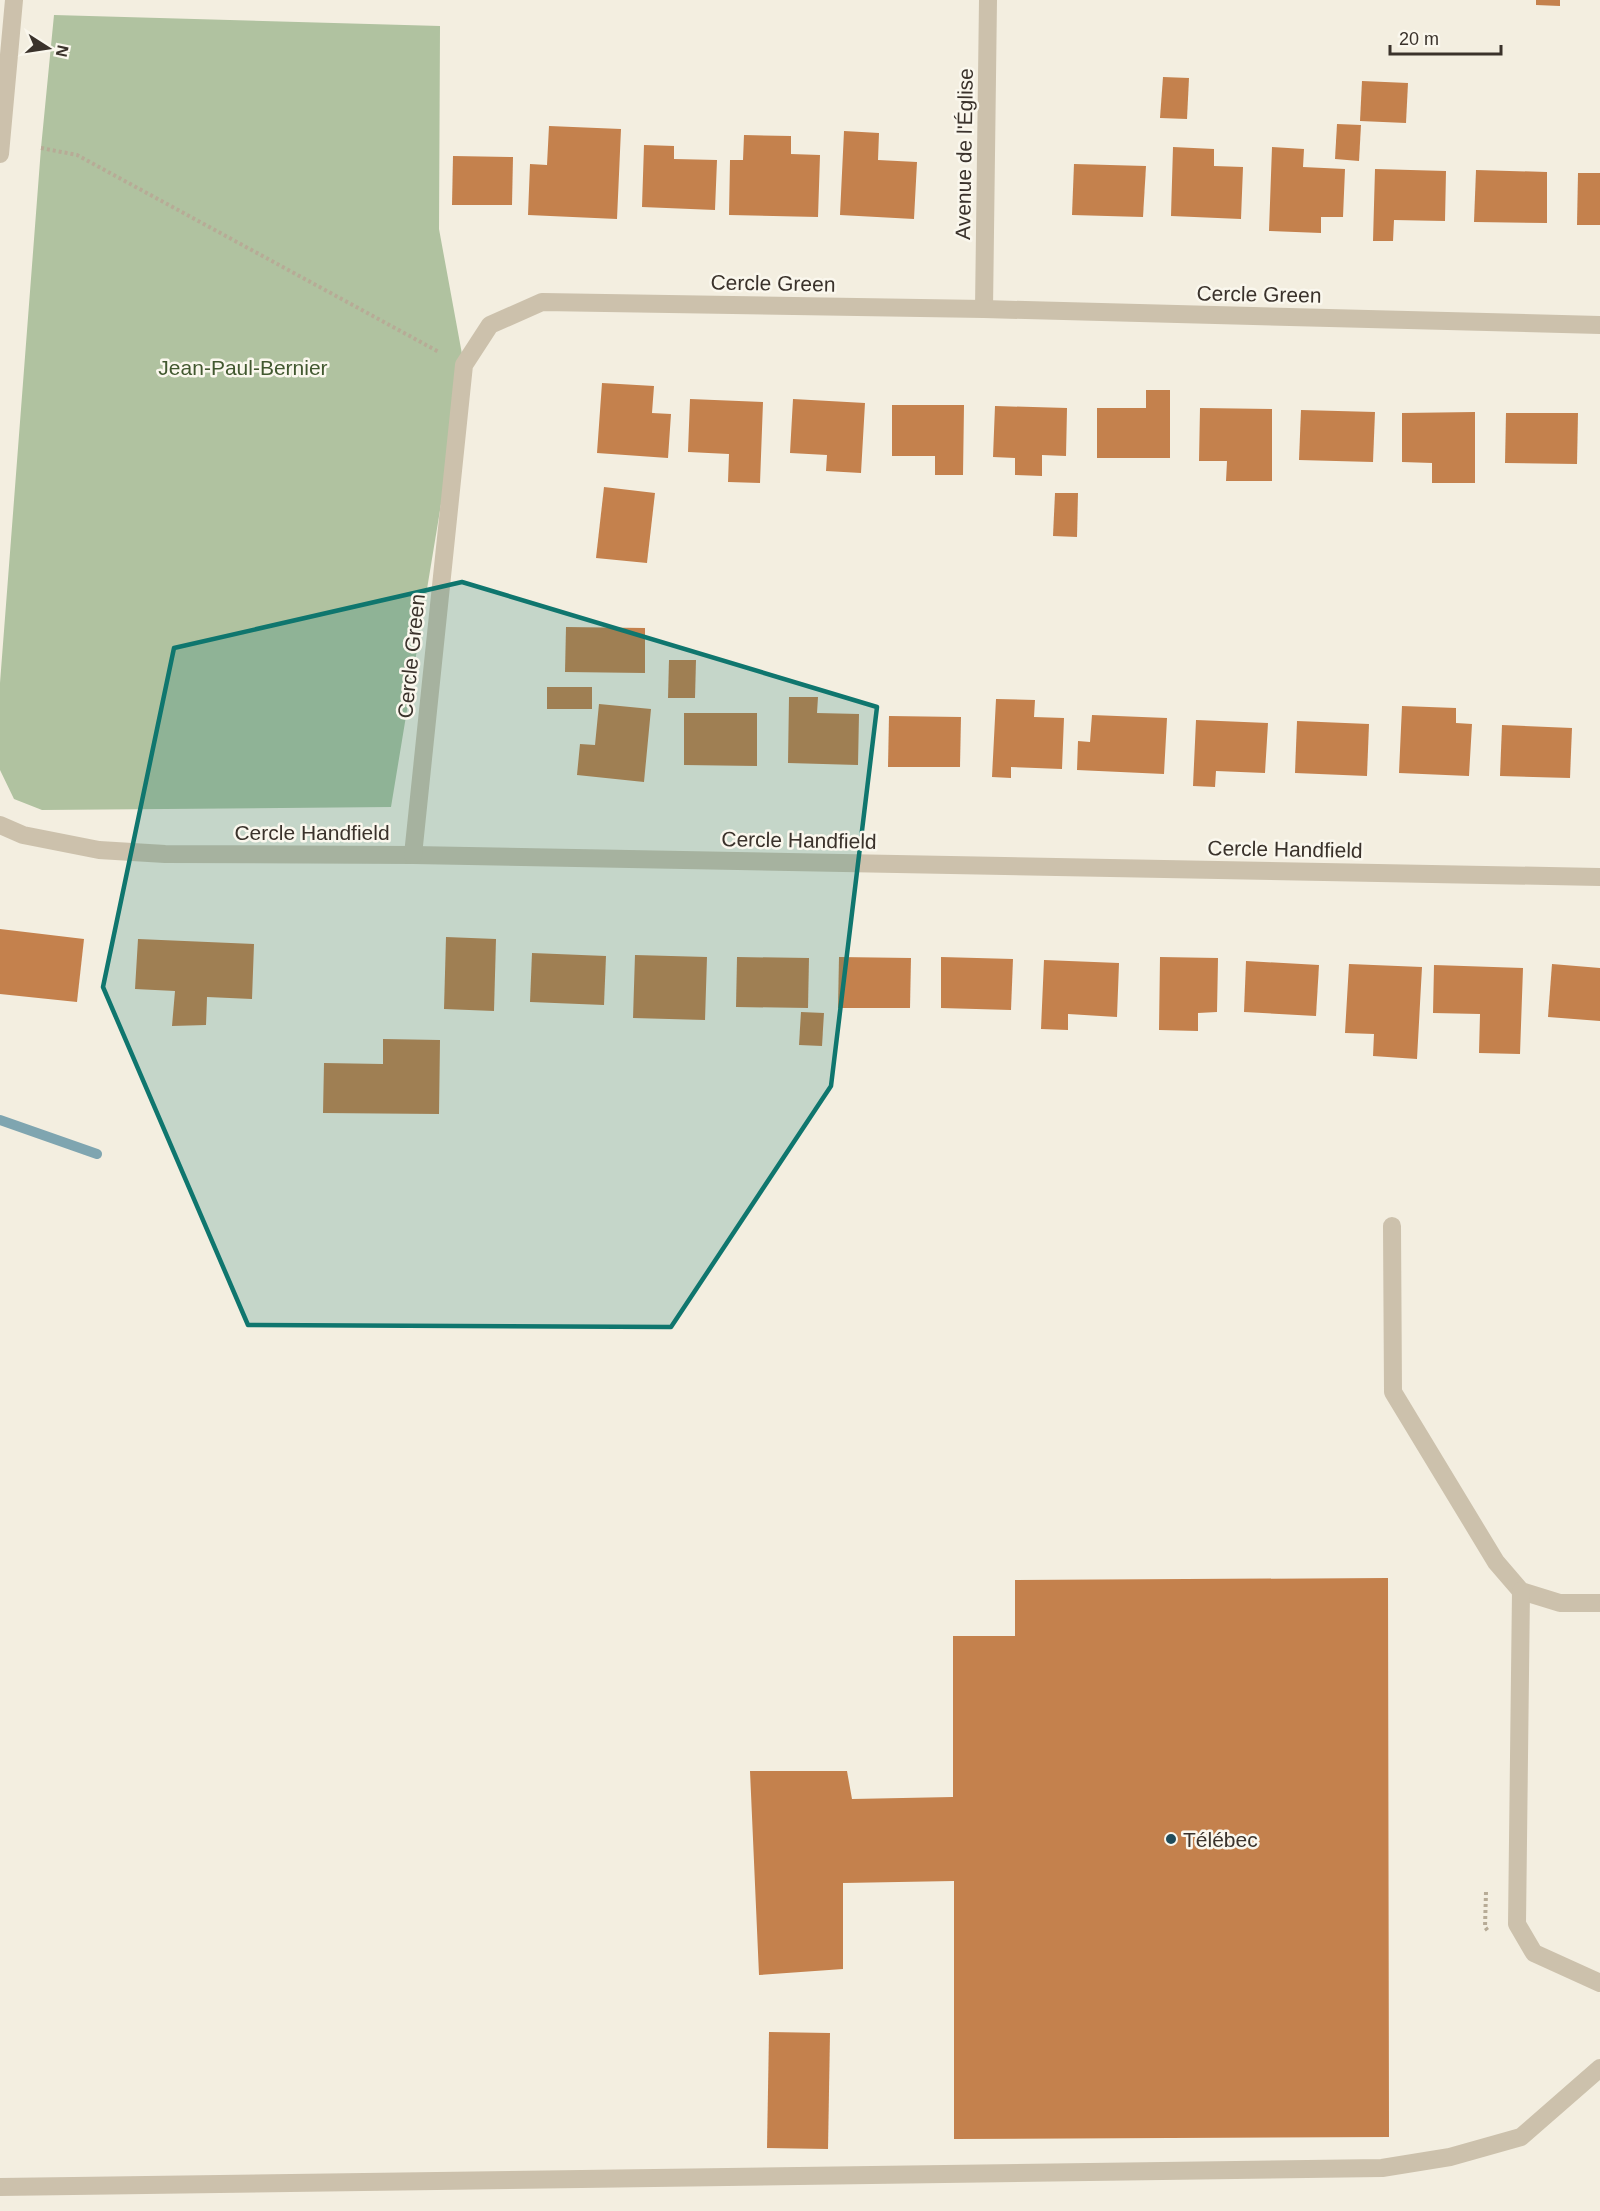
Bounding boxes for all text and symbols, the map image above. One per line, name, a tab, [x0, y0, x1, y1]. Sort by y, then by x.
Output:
north arrow	[18, 18, 78, 78]
scale bar	[1390, 18, 1501, 56]
text: 20 m	[1399, 29, 1439, 49]
text: N	[53, 44, 72, 58]
street label: Avenue de l'Église	[951, 68, 977, 240]
street label: Cercle Green	[710, 270, 836, 296]
street label: Cercle Green	[1196, 281, 1322, 307]
park label: Jean-Paul-Bernier	[158, 356, 328, 379]
street label: Cercle Green	[393, 593, 429, 719]
street label: Cercle Handfield	[234, 821, 390, 844]
street label: Cercle Handfield	[721, 827, 877, 853]
street label: Cercle Handfield	[1207, 836, 1363, 862]
place label: Télébec	[1183, 1828, 1258, 1851]
marker: Télébec	[1164, 1832, 1178, 1846]

